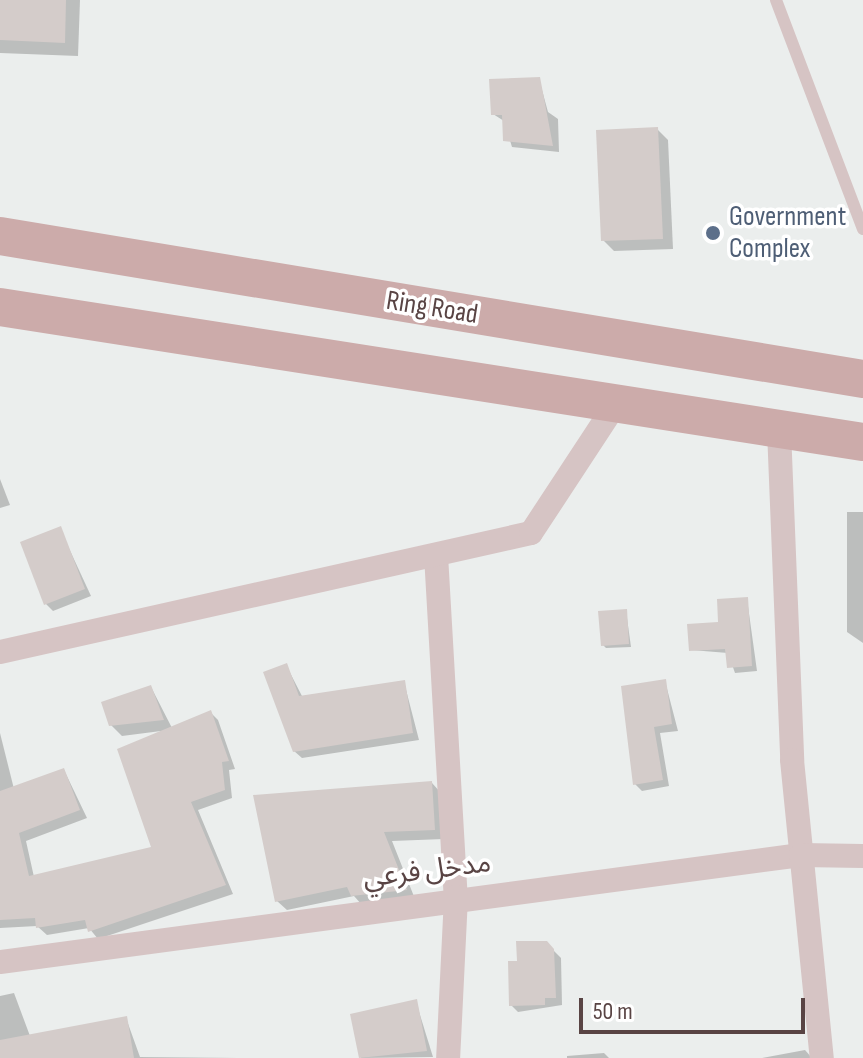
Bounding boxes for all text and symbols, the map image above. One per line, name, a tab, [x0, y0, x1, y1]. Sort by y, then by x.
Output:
place label: Government Complex	[729, 200, 846, 266]
marker: Government Complex	[704, 224, 722, 242]
street label: Ring Road	[384, 284, 480, 332]
street label: مدخل فرعي	[361, 846, 493, 896]
scale bar	[583, 982, 809, 1032]
text: 50 m	[593, 997, 633, 1026]

